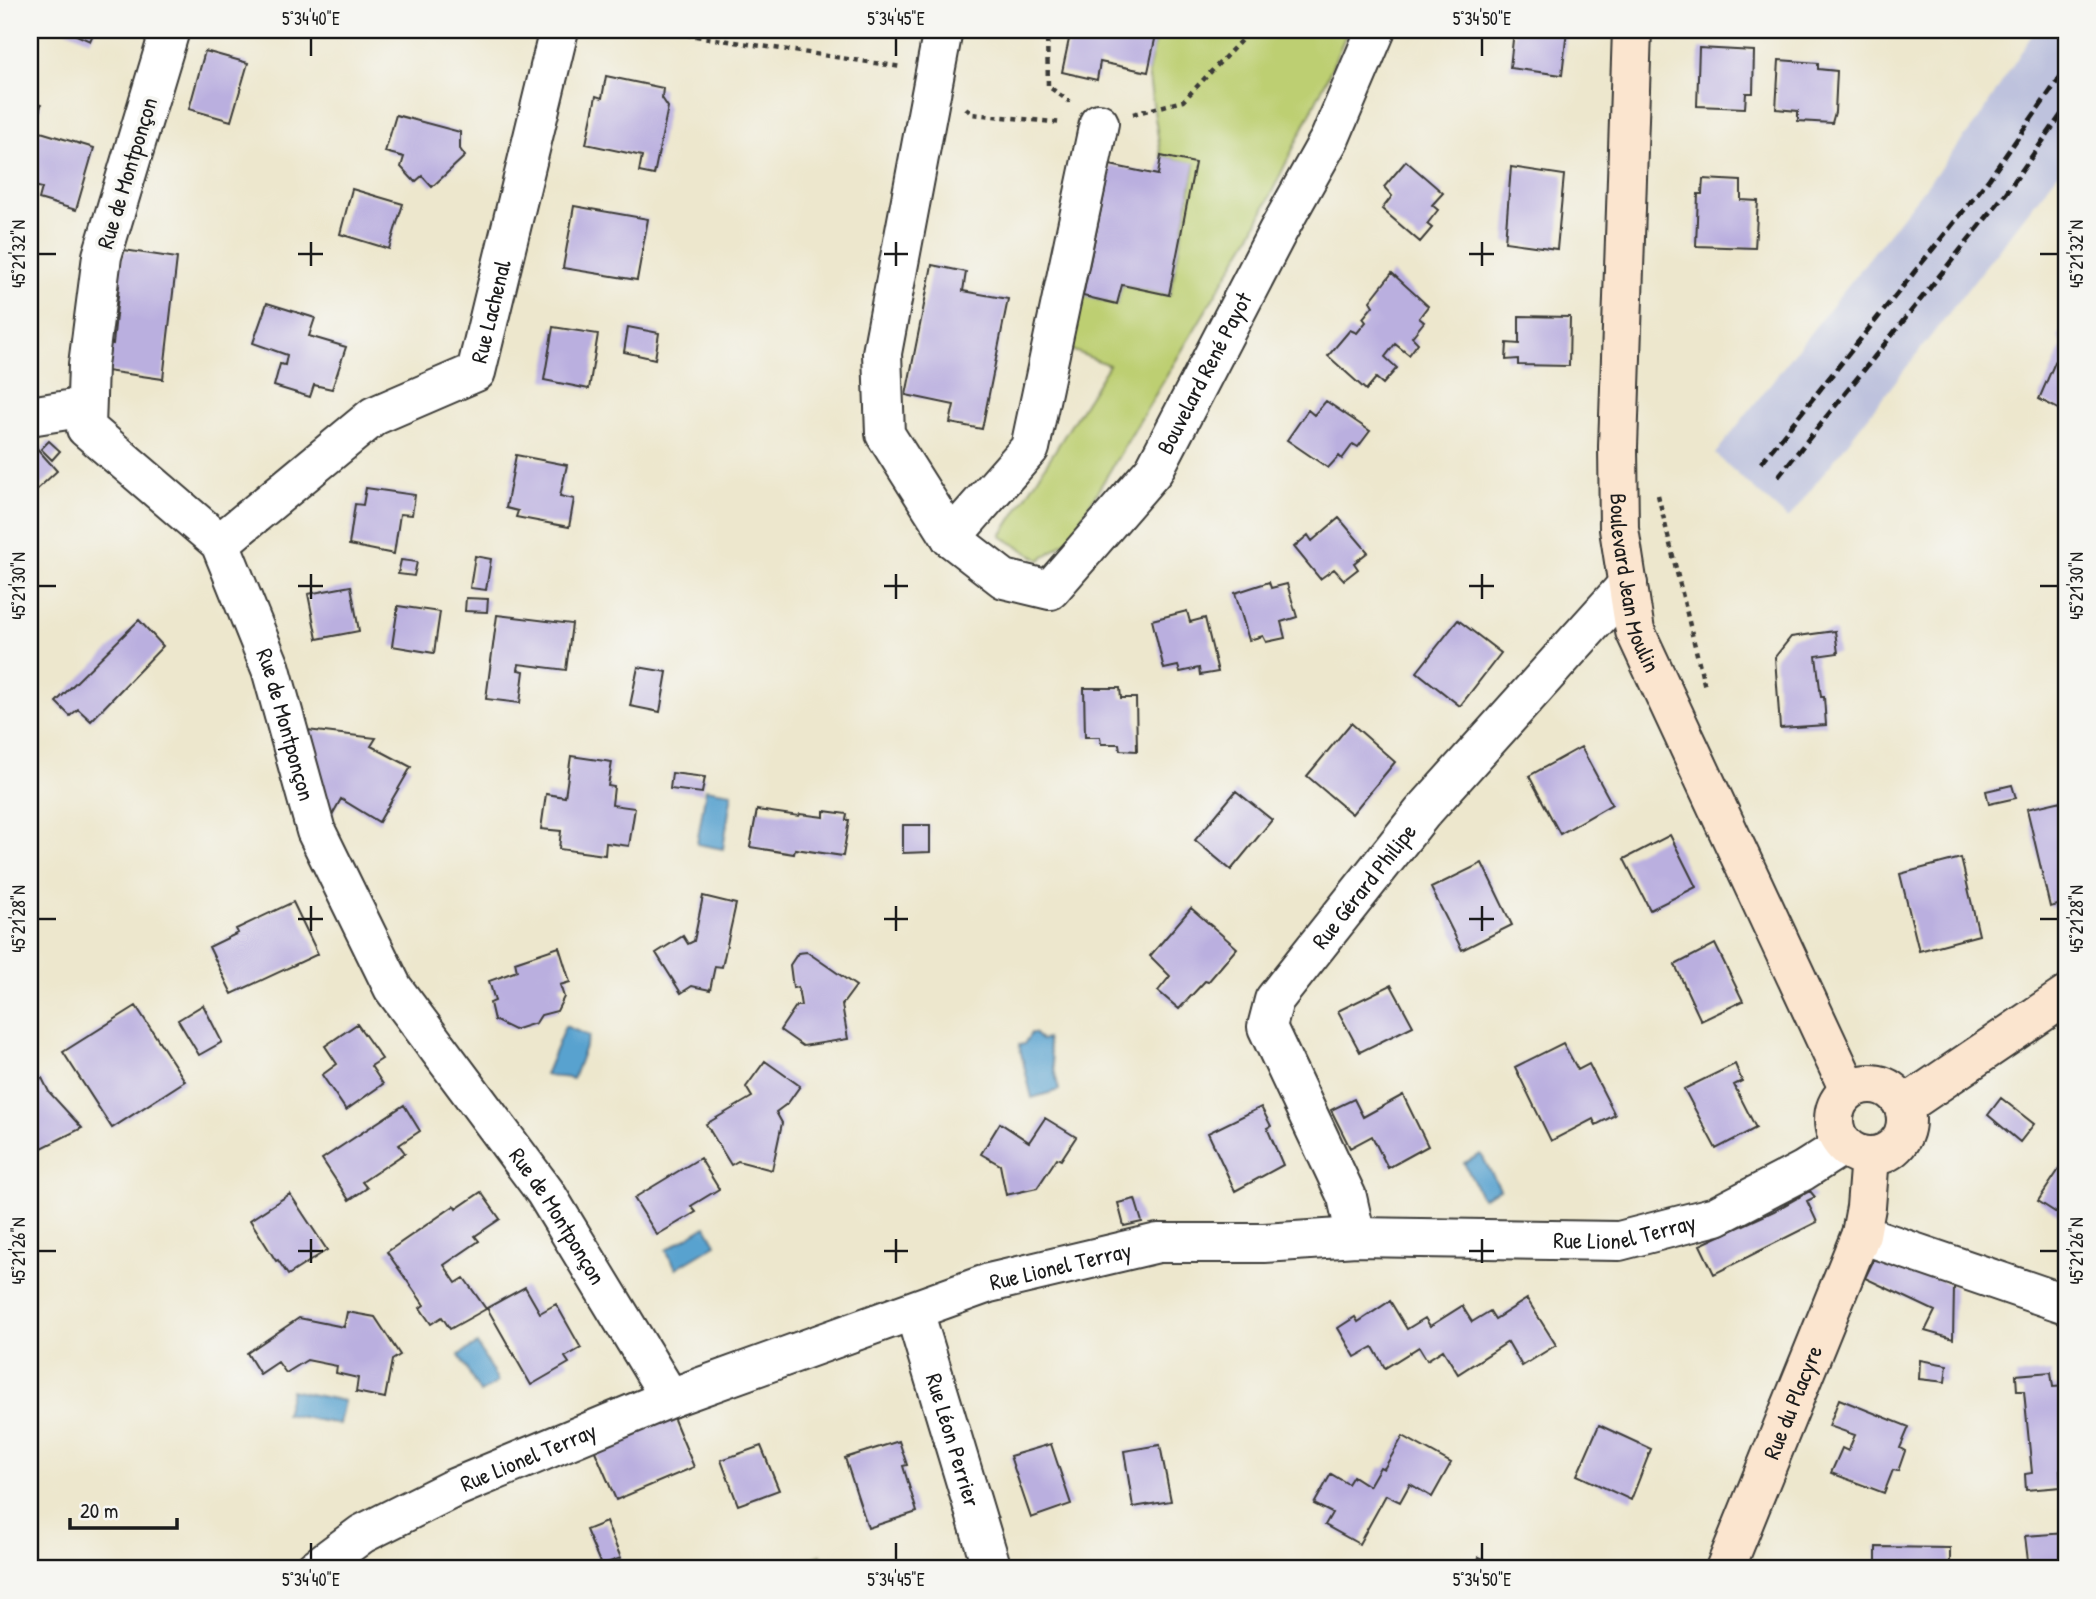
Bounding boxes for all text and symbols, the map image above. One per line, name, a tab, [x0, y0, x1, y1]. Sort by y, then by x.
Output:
text: 5°34'40"E	[282, 6, 340, 31]
text: 5°34'45"E	[867, 6, 925, 31]
text: 5°34'50"E	[1453, 6, 1511, 31]
street label: Rue de Montponçon	[89, 93, 164, 252]
text: 45°21'32"N	[6, 220, 31, 288]
text: 45°21'32"N	[2064, 220, 2089, 288]
street label: Rue Lachenal	[463, 256, 518, 366]
street label: Bouvelard René Payot	[1149, 286, 1259, 459]
street label: Boulevard Jean Moulin	[1604, 493, 1668, 677]
text: 45°21'30"N	[6, 552, 31, 620]
text: 45°21'30"N	[2064, 552, 2089, 620]
street label: Rue de Montponçon	[249, 644, 323, 804]
street label: Rue Gérard Philipe	[1305, 817, 1423, 955]
text: 45°21'28"N	[6, 885, 31, 953]
text: 45°21'28"N	[2064, 885, 2089, 953]
street label: Rue de Montponçon	[502, 1141, 613, 1290]
street label: Rue Lionel Terray	[1553, 1206, 1699, 1256]
text: 45°21'26"N	[6, 1217, 31, 1285]
text: 45°21'26"N	[2064, 1217, 2089, 1285]
street label: Rue Lionel Terray	[986, 1234, 1134, 1297]
street label: Rue du Placyre	[1755, 1340, 1829, 1464]
street label: Rue Léon Perrier	[919, 1370, 988, 1511]
street label: Rue Lionel Terray	[455, 1414, 601, 1499]
scale bar	[70, 1487, 177, 1531]
text: 20 m	[80, 1496, 118, 1525]
text: 5°34'40"E	[282, 1567, 340, 1592]
text: 5°34'45"E	[867, 1567, 925, 1592]
text: 5°34'50"E	[1453, 1567, 1511, 1592]

